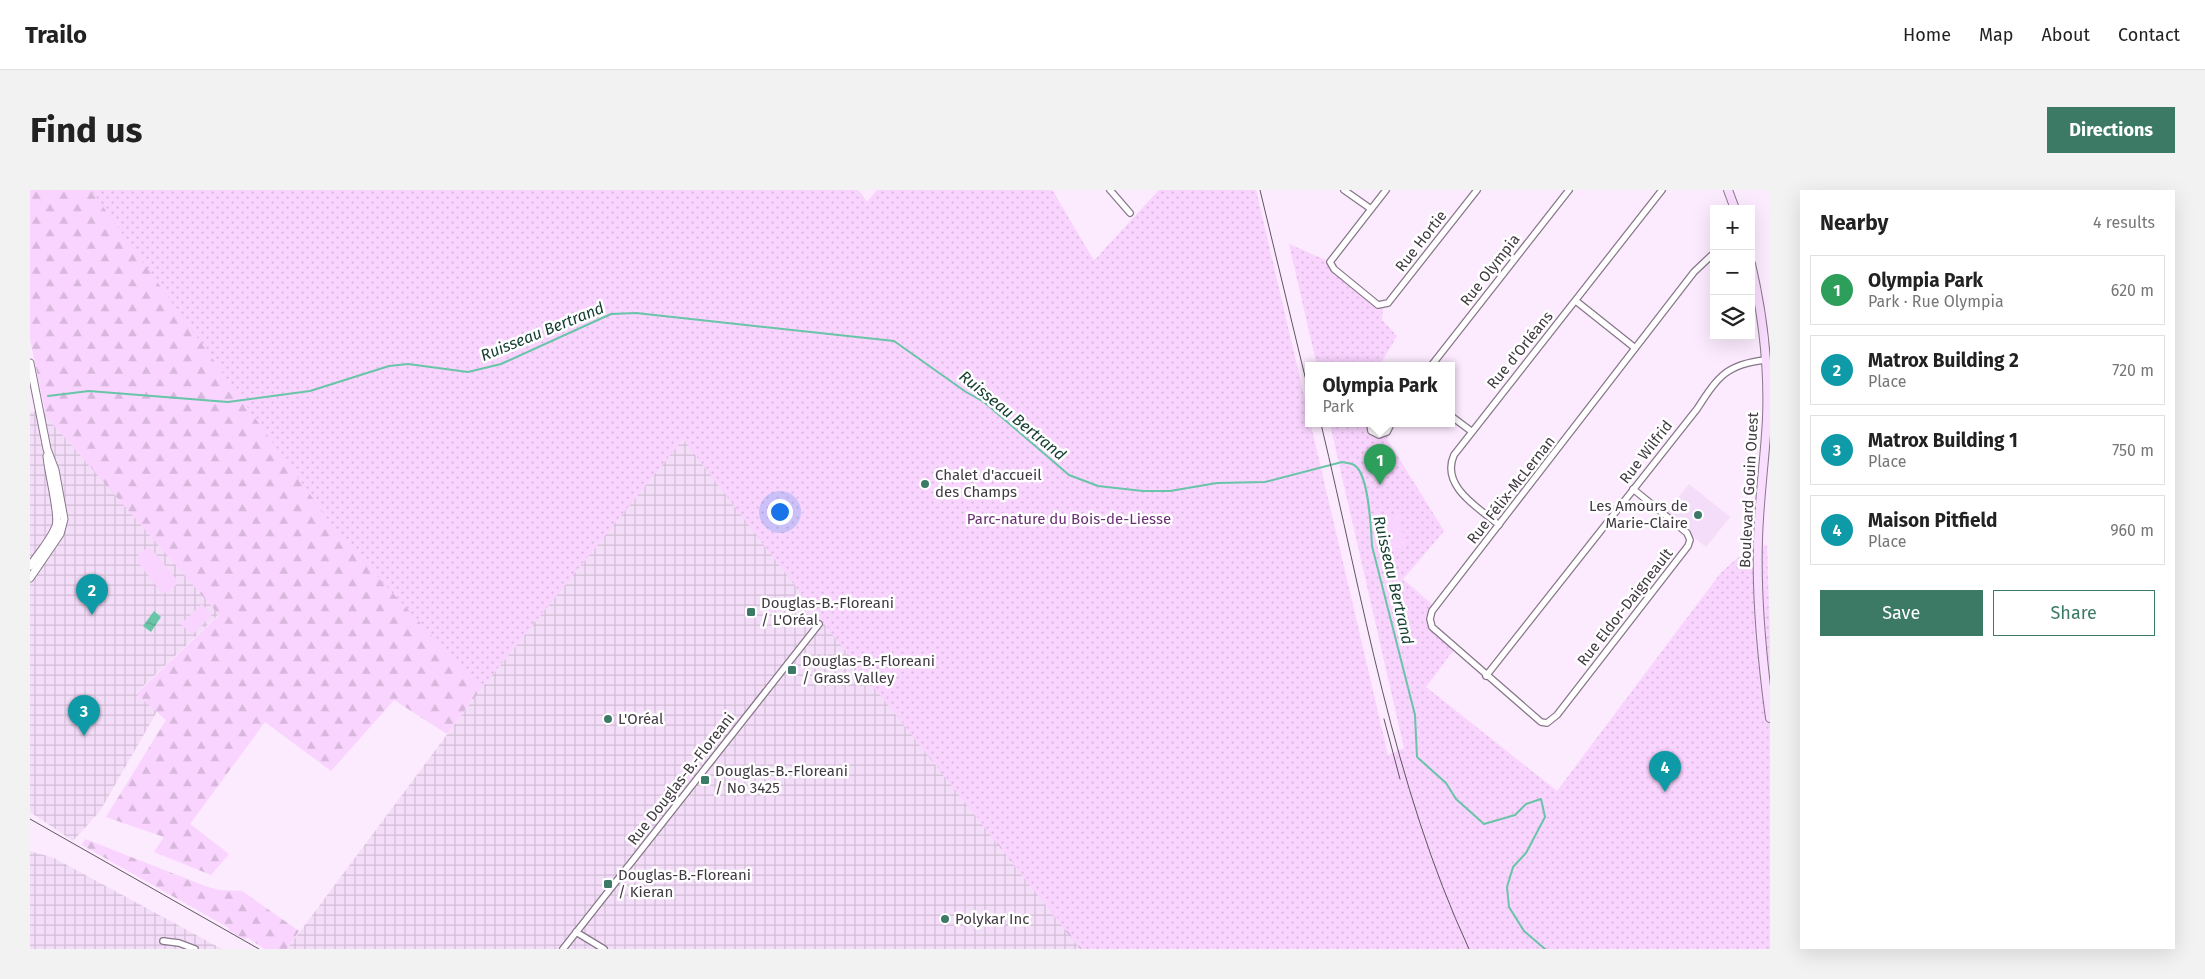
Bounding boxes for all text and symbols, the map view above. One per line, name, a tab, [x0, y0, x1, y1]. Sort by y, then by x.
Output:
text: Trailo	[25, 21, 87, 49]
text: Home	[1903, 24, 1951, 46]
text: Map	[1979, 24, 2013, 46]
text: About	[2041, 24, 2090, 46]
text: Contact	[2118, 24, 2180, 46]
button: Directions	[2047, 107, 2175, 153]
text: Find us	[30, 109, 142, 151]
map controls	[1710, 205, 1755, 340]
button: +	[1710, 205, 1755, 250]
street label: Rue Hortie	[1392, 207, 1450, 275]
text: Nearby	[1820, 210, 1888, 236]
text: 4 results	[2093, 213, 2155, 232]
street label: Rue Olympia	[1456, 231, 1524, 309]
button: −	[1710, 250, 1755, 295]
text: Olympia Park	[1868, 269, 1983, 292]
text: 1	[1833, 281, 1841, 300]
text: 620 m	[2111, 281, 2154, 300]
text: Park · Rue Olympia	[1868, 292, 2004, 311]
button: layers	[1710, 295, 1755, 340]
water label: Ruisseau Bertrand	[478, 298, 607, 365]
street label: Rue d'Orléans	[1483, 308, 1557, 392]
text: Matrox Building 2	[1868, 349, 2019, 372]
text: 2	[1833, 361, 1841, 380]
text: 720 m	[2112, 361, 2154, 380]
popup	[1305, 362, 1455, 427]
water label: Ruisseau Bertrand	[956, 367, 1070, 464]
text: Place	[1868, 372, 1907, 391]
text: Olympia Park	[1322, 374, 1438, 397]
text: Park	[1322, 397, 1354, 416]
street label: Boulevard Gouin Ouest	[1736, 411, 1762, 569]
street label: Rue Wilfrid	[1616, 417, 1676, 487]
text: Matrox Building 1	[1868, 429, 2018, 452]
street label: Rue Félix-McLernan	[1463, 432, 1559, 548]
text: 3	[1833, 441, 1841, 460]
text: 750 m	[2112, 441, 2154, 460]
pin: 1	[1364, 444, 1396, 485]
text: Place	[1868, 452, 1907, 471]
place label: Chalet d'accueil des Champs	[935, 466, 1042, 501]
marker: Chalet d'accueil des Champs	[919, 478, 931, 490]
place label: Les Amours de Marie-Claire	[1589, 497, 1688, 532]
your location	[767, 499, 793, 525]
marker: Les Amours de Marie-Claire	[1692, 509, 1704, 521]
text: Maison Pitfield	[1868, 509, 1997, 532]
park label: Parc-nature du Bois-de-Liesse	[967, 510, 1171, 528]
water label: Ruisseau Bertrand	[1369, 514, 1418, 646]
text: 4	[1832, 521, 1842, 540]
text: 960 m	[2110, 521, 2154, 540]
text: Place	[1868, 532, 1907, 551]
street label: Rue Eldor-Daigneault	[1573, 544, 1677, 669]
pin: 2	[76, 574, 108, 615]
button: Save	[1820, 590, 1983, 636]
button: Share	[1993, 590, 2155, 636]
place label: Douglas-B.-Floreani / L'Oréal	[761, 594, 894, 629]
marker: Douglas-B.-Floreani / L'Oréal	[745, 606, 757, 618]
place label: Douglas-B.-Floreani / Grass Valley	[802, 652, 935, 687]
marker: Douglas-B.-Floreani / Grass Valley	[786, 664, 798, 676]
pin: 3	[68, 695, 100, 736]
street label: Rue Douglas-B.-Floreani	[624, 709, 738, 849]
place label: L'Oréal	[618, 710, 664, 728]
marker: L'Oréal	[602, 713, 614, 725]
pin: 4	[1649, 751, 1681, 792]
place label: Douglas-B.-Floreani / No 3425	[715, 762, 848, 797]
marker: Douglas-B.-Floreani / No 3425	[699, 774, 711, 786]
place label: Douglas-B.-Floreani / Kieran	[618, 866, 751, 901]
marker: Douglas-B.-Floreani / Kieran	[602, 878, 614, 890]
place label: Polykar Inc	[955, 910, 1029, 928]
marker: Polykar Inc	[939, 913, 951, 925]

